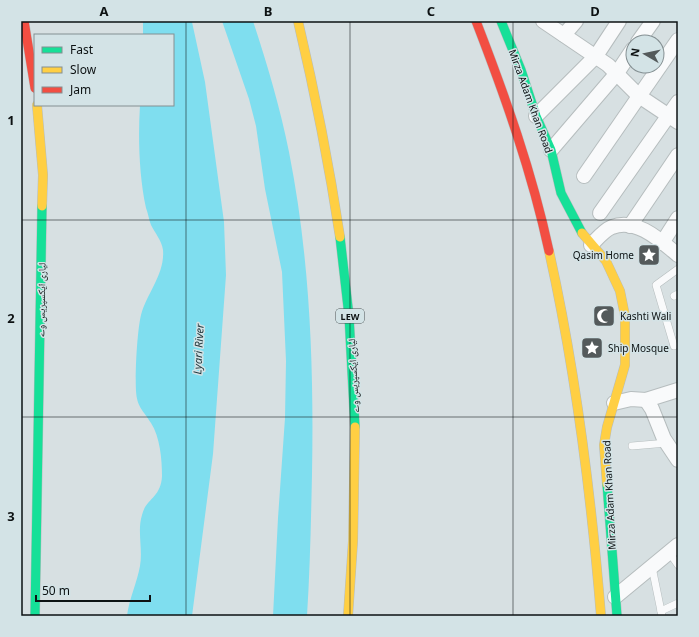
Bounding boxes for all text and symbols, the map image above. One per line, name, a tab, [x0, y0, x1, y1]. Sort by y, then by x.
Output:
text: A	[100, 2, 109, 20]
text: B	[264, 2, 272, 20]
text: C	[427, 2, 435, 20]
text: D	[590, 2, 600, 20]
legend	[34, 34, 174, 106]
north arrow	[625, 34, 665, 74]
text: Fast	[70, 41, 94, 58]
street label: Mirza Adam Khan Road	[506, 47, 556, 155]
text: N	[627, 47, 643, 58]
text: Slow	[70, 61, 97, 78]
text: Jam	[69, 81, 91, 98]
text: 1	[7, 111, 15, 129]
place icon: Qasim Home	[636, 242, 662, 268]
place label: Qasim Home	[573, 248, 634, 262]
street label: لیاری ایکسپریس وے	[33, 263, 49, 337]
mosque icon: Kashti Wali	[591, 303, 617, 329]
text: 2	[7, 309, 15, 327]
road number: LEW	[336, 309, 364, 323]
place label: Kashti Wali	[620, 309, 671, 323]
water label: Lyari River	[189, 323, 207, 375]
place icon: Ship Mosque	[579, 335, 605, 361]
street label: لیاری ایکسپریس وے	[344, 339, 362, 413]
place label: Ship Mosque	[608, 341, 669, 355]
street label: Mirza Adam Khan Road	[599, 440, 619, 550]
text: 3	[7, 507, 15, 525]
scale bar	[36, 577, 150, 603]
text: 50 m	[42, 582, 70, 599]

